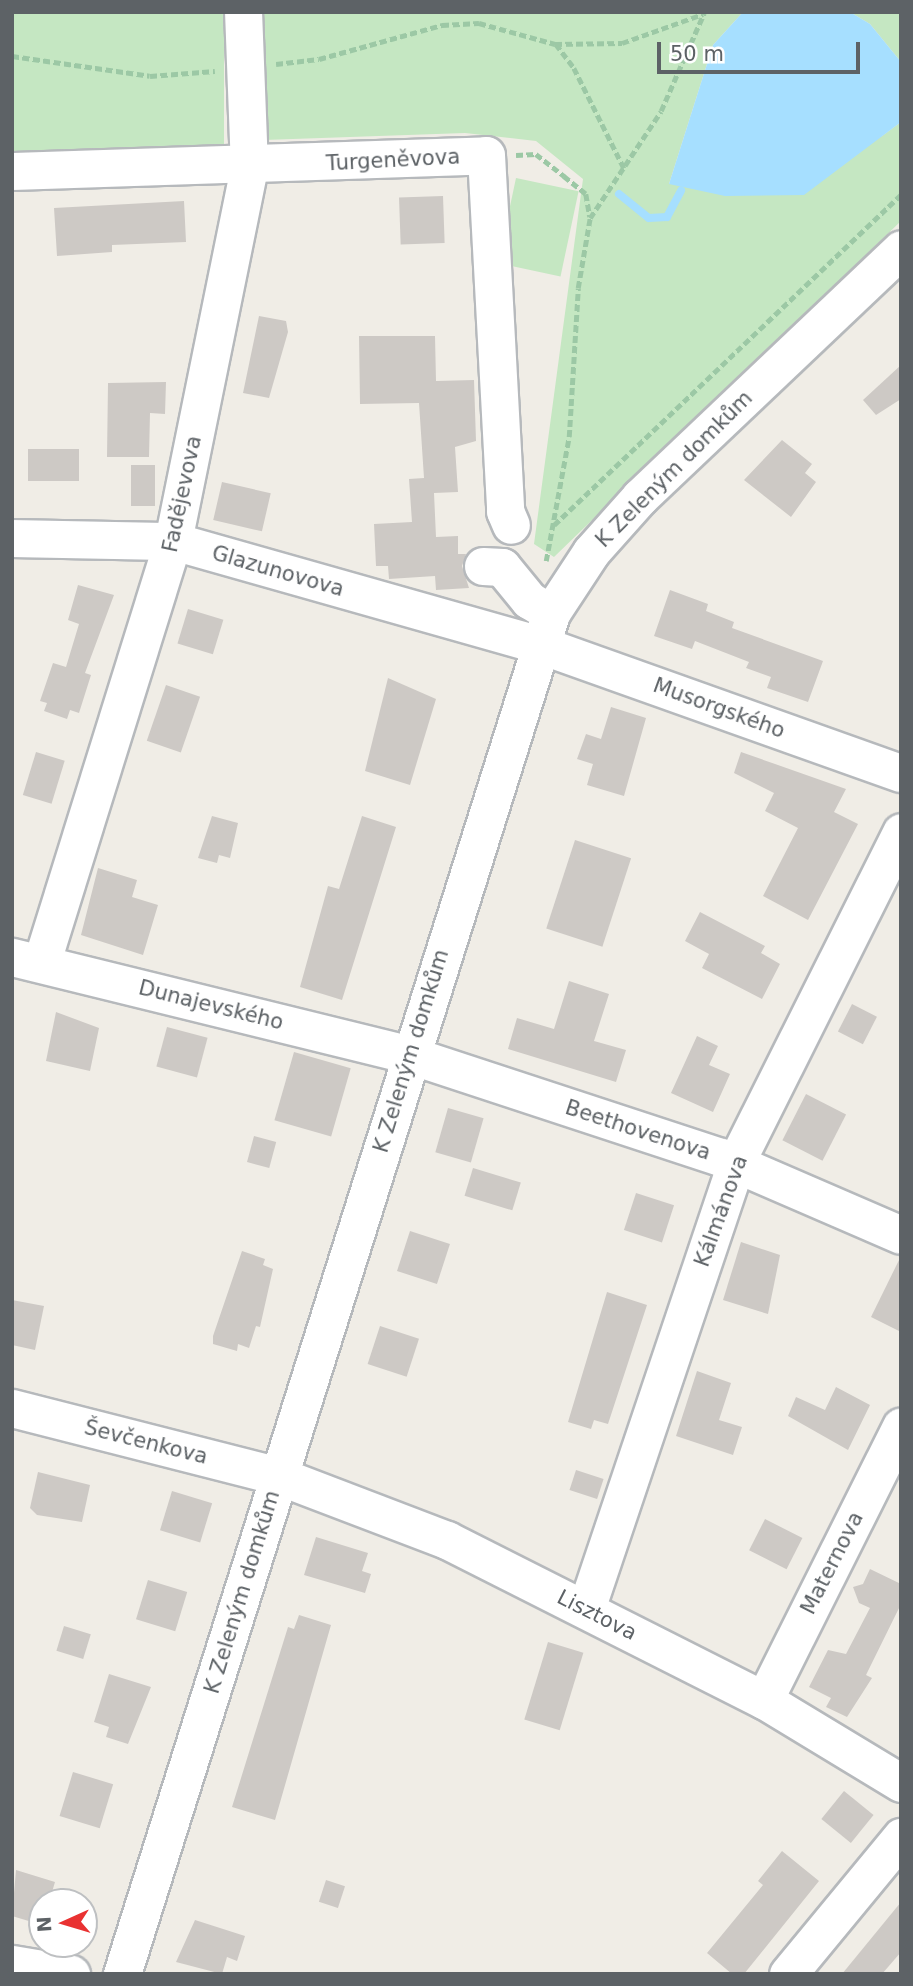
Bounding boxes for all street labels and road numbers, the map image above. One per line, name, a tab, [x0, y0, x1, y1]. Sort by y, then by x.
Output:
street label: Turgeněvova	[325, 144, 461, 176]
street label: K Zeleným domkům	[590, 385, 758, 553]
street label: Fadějevova	[157, 433, 207, 555]
street label: Glazunovova	[209, 540, 347, 602]
street label: Musorgského	[650, 673, 788, 743]
street label: K Zeleným domkům	[368, 946, 454, 1156]
street label: Dunajevského	[136, 975, 286, 1035]
street label: Beethovenova	[562, 1095, 714, 1165]
street label: Kálmánova	[689, 1152, 753, 1270]
street label: Ševčenkova	[82, 1415, 210, 1469]
street label: K Zeleným domkům	[199, 1487, 285, 1697]
street label: Maternova	[795, 1507, 869, 1619]
street label: Lisztova	[553, 1584, 641, 1646]

